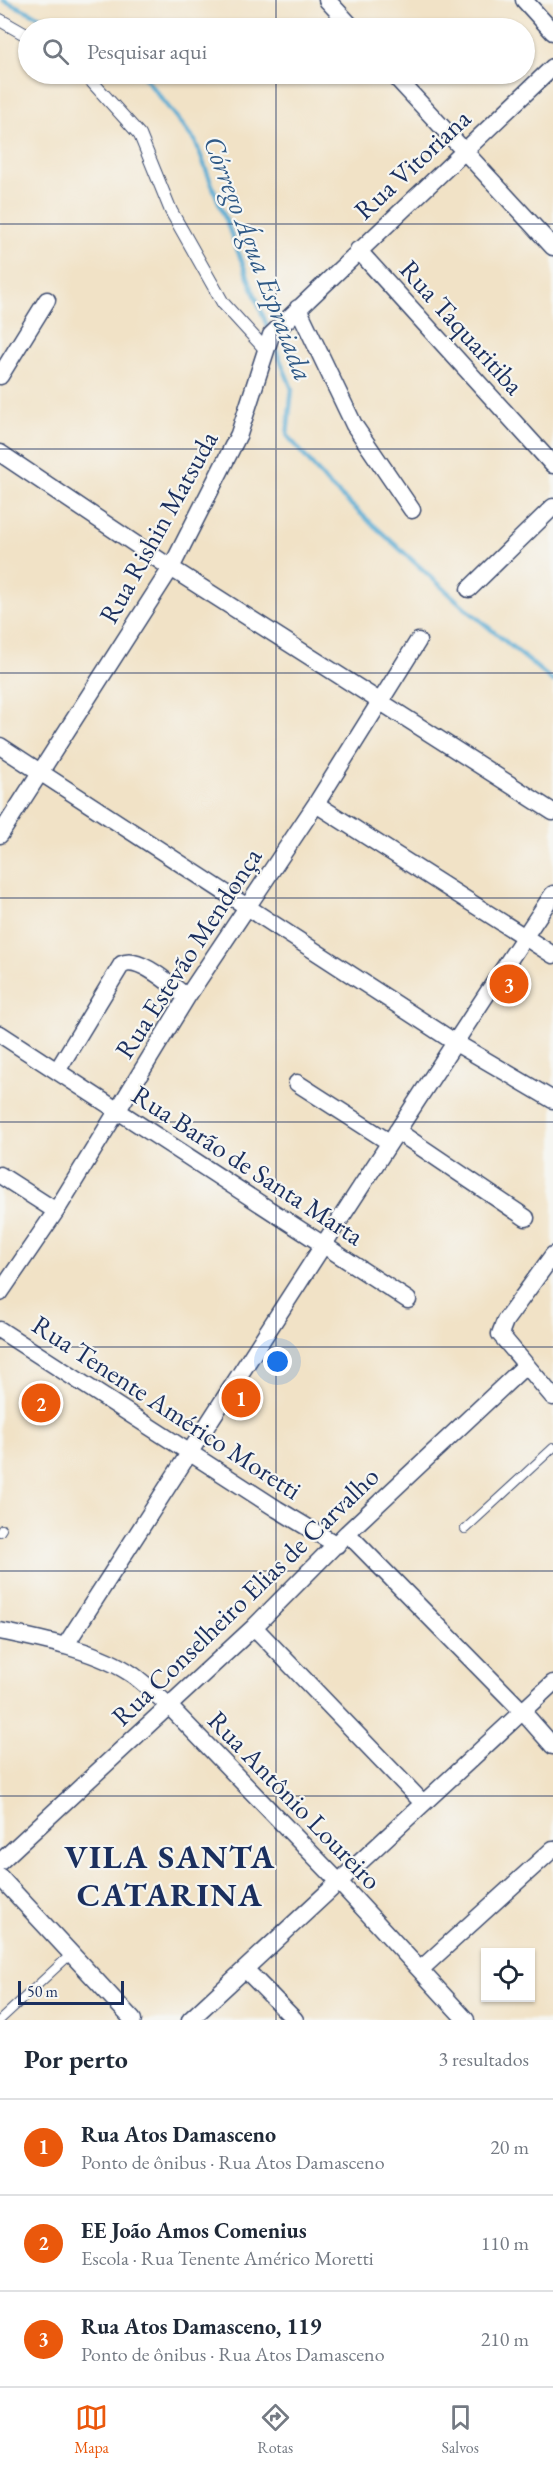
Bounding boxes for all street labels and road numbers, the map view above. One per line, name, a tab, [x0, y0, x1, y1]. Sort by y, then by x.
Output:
street label: Rua Vitoriana	[346, 101, 478, 227]
street label: Rua Taquaritiba	[392, 252, 532, 402]
street label: Rua Rishin Matsuda	[91, 424, 225, 629]
street label: Rua Estevão Mendonça	[107, 841, 269, 1065]
street label: Rua Barão de Santa Marta	[125, 1077, 371, 1253]
street label: Rua Tenente Américo Moretti	[26, 1307, 309, 1507]
street label: Rua Conselheiro Elias de Carvalho	[104, 1459, 386, 1733]
street label: Rua Antônio Loureiro	[200, 1703, 390, 1897]

